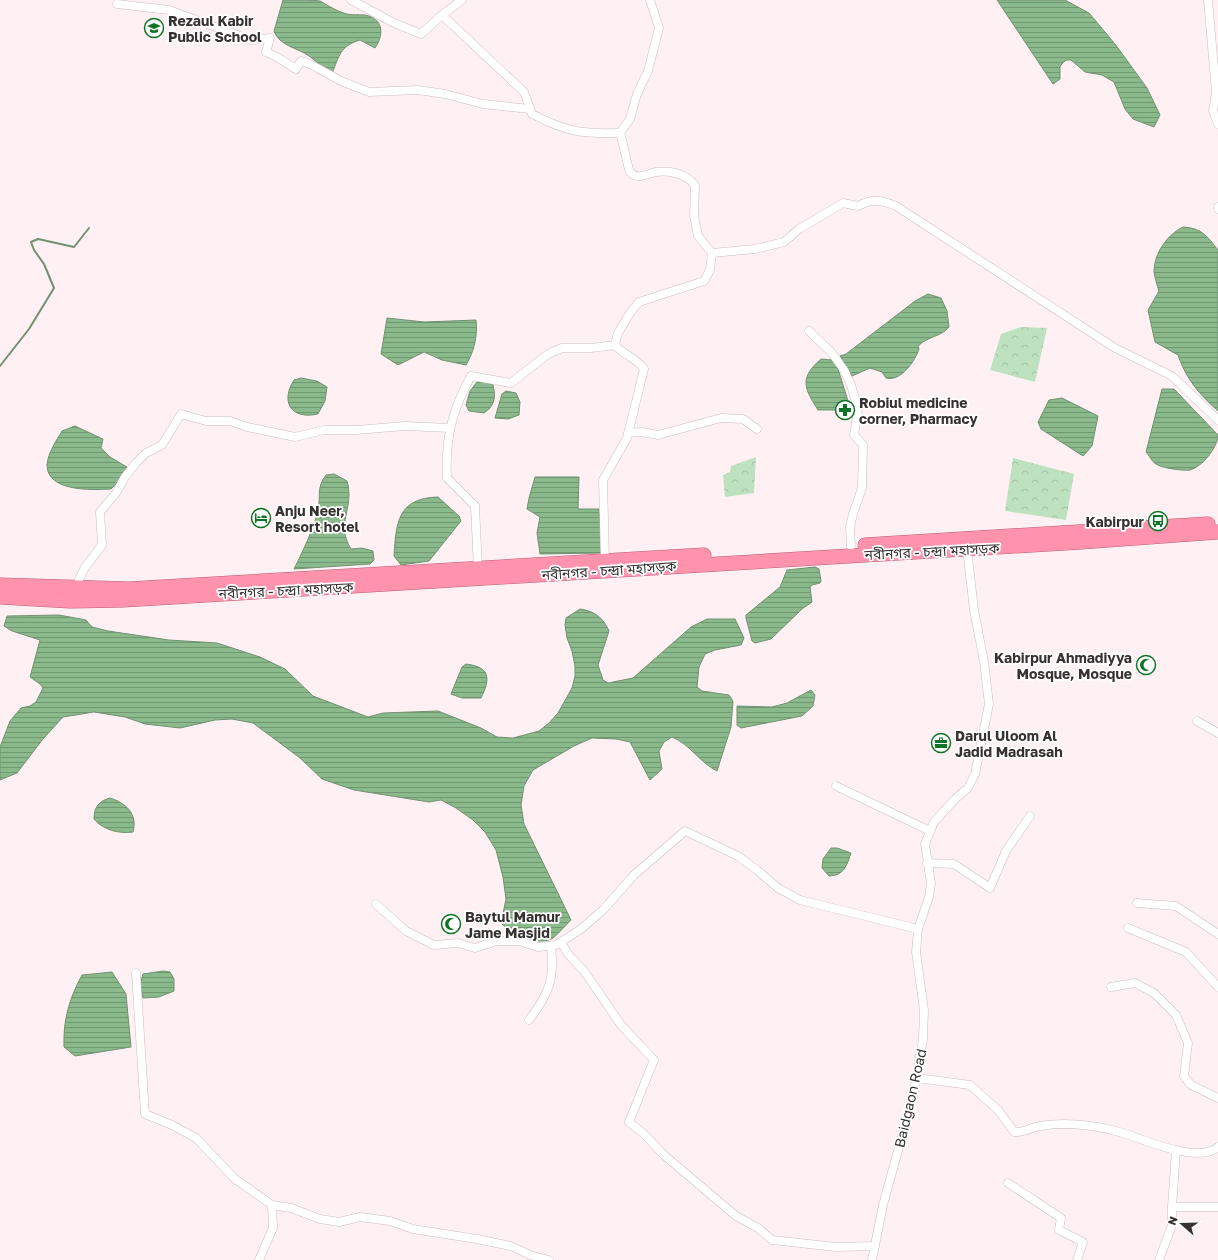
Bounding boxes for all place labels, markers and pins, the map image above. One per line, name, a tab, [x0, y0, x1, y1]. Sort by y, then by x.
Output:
place label: Rezaul Kabir Public School	[168, 12, 262, 45]
school or university icon: Rezaul Kabir Public School	[143, 17, 165, 39]
place label: Robiul medicine corner, Pharmacy	[859, 394, 978, 427]
pharmacy icon: Robiul medicine corner, Pharmacy	[834, 399, 856, 421]
place label: Anju Neer, Resort hotel	[275, 502, 360, 535]
hotel icon: Anju Neer, Resort hotel	[250, 507, 272, 529]
bus stop icon: Kabirpur	[1147, 510, 1169, 532]
place label: Kabirpur	[1086, 513, 1145, 530]
place label: Kabirpur Ahmadiyya Mosque, Mosque	[994, 649, 1132, 682]
mosque icon: Kabirpur Ahmadiyya Mosque, Mosque	[1135, 654, 1157, 676]
place label: Darul Uloom Al Jadid Madrasah	[955, 727, 1063, 760]
office icon: Darul Uloom Al Jadid Madrasah	[930, 732, 952, 754]
place label: Baytul Mamur Jame Masjid	[465, 908, 561, 941]
mosque icon: Baytul Mamur Jame Masjid	[440, 913, 462, 935]

